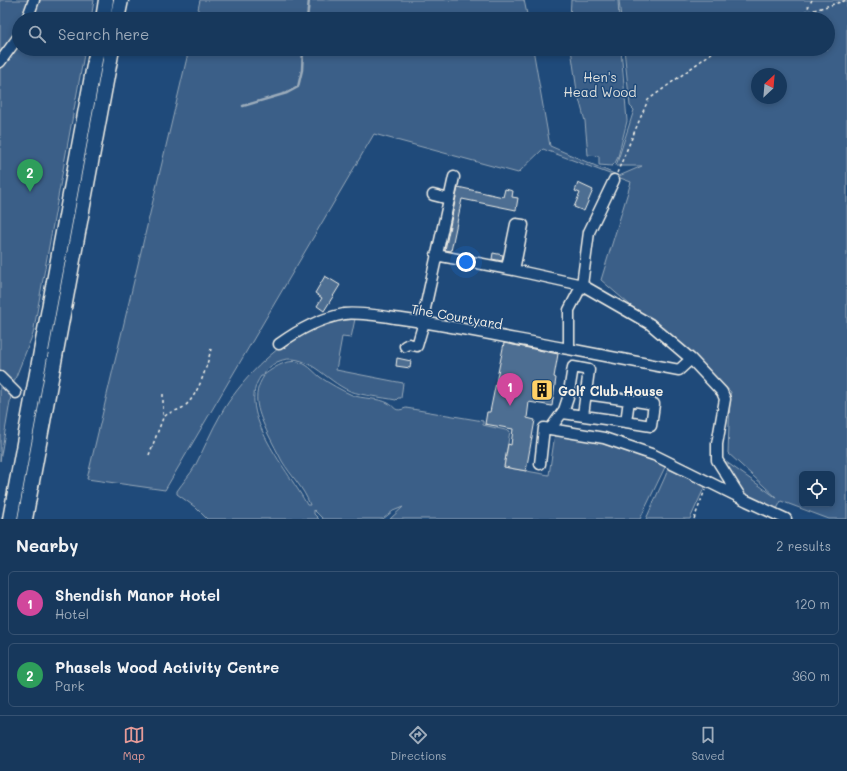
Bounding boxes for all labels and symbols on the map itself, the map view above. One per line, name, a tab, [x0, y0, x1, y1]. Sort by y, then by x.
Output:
park label: Hen's Head Wood	[564, 68, 636, 100]
north arrow	[751, 68, 787, 104]
pin: 2	[17, 159, 43, 192]
your location	[456, 252, 476, 272]
street label: The Courtyard	[410, 300, 504, 332]
pin: 1	[497, 373, 523, 406]
building icon: Golf Club House	[529, 377, 555, 403]
place label: Golf Club House	[558, 382, 664, 399]

